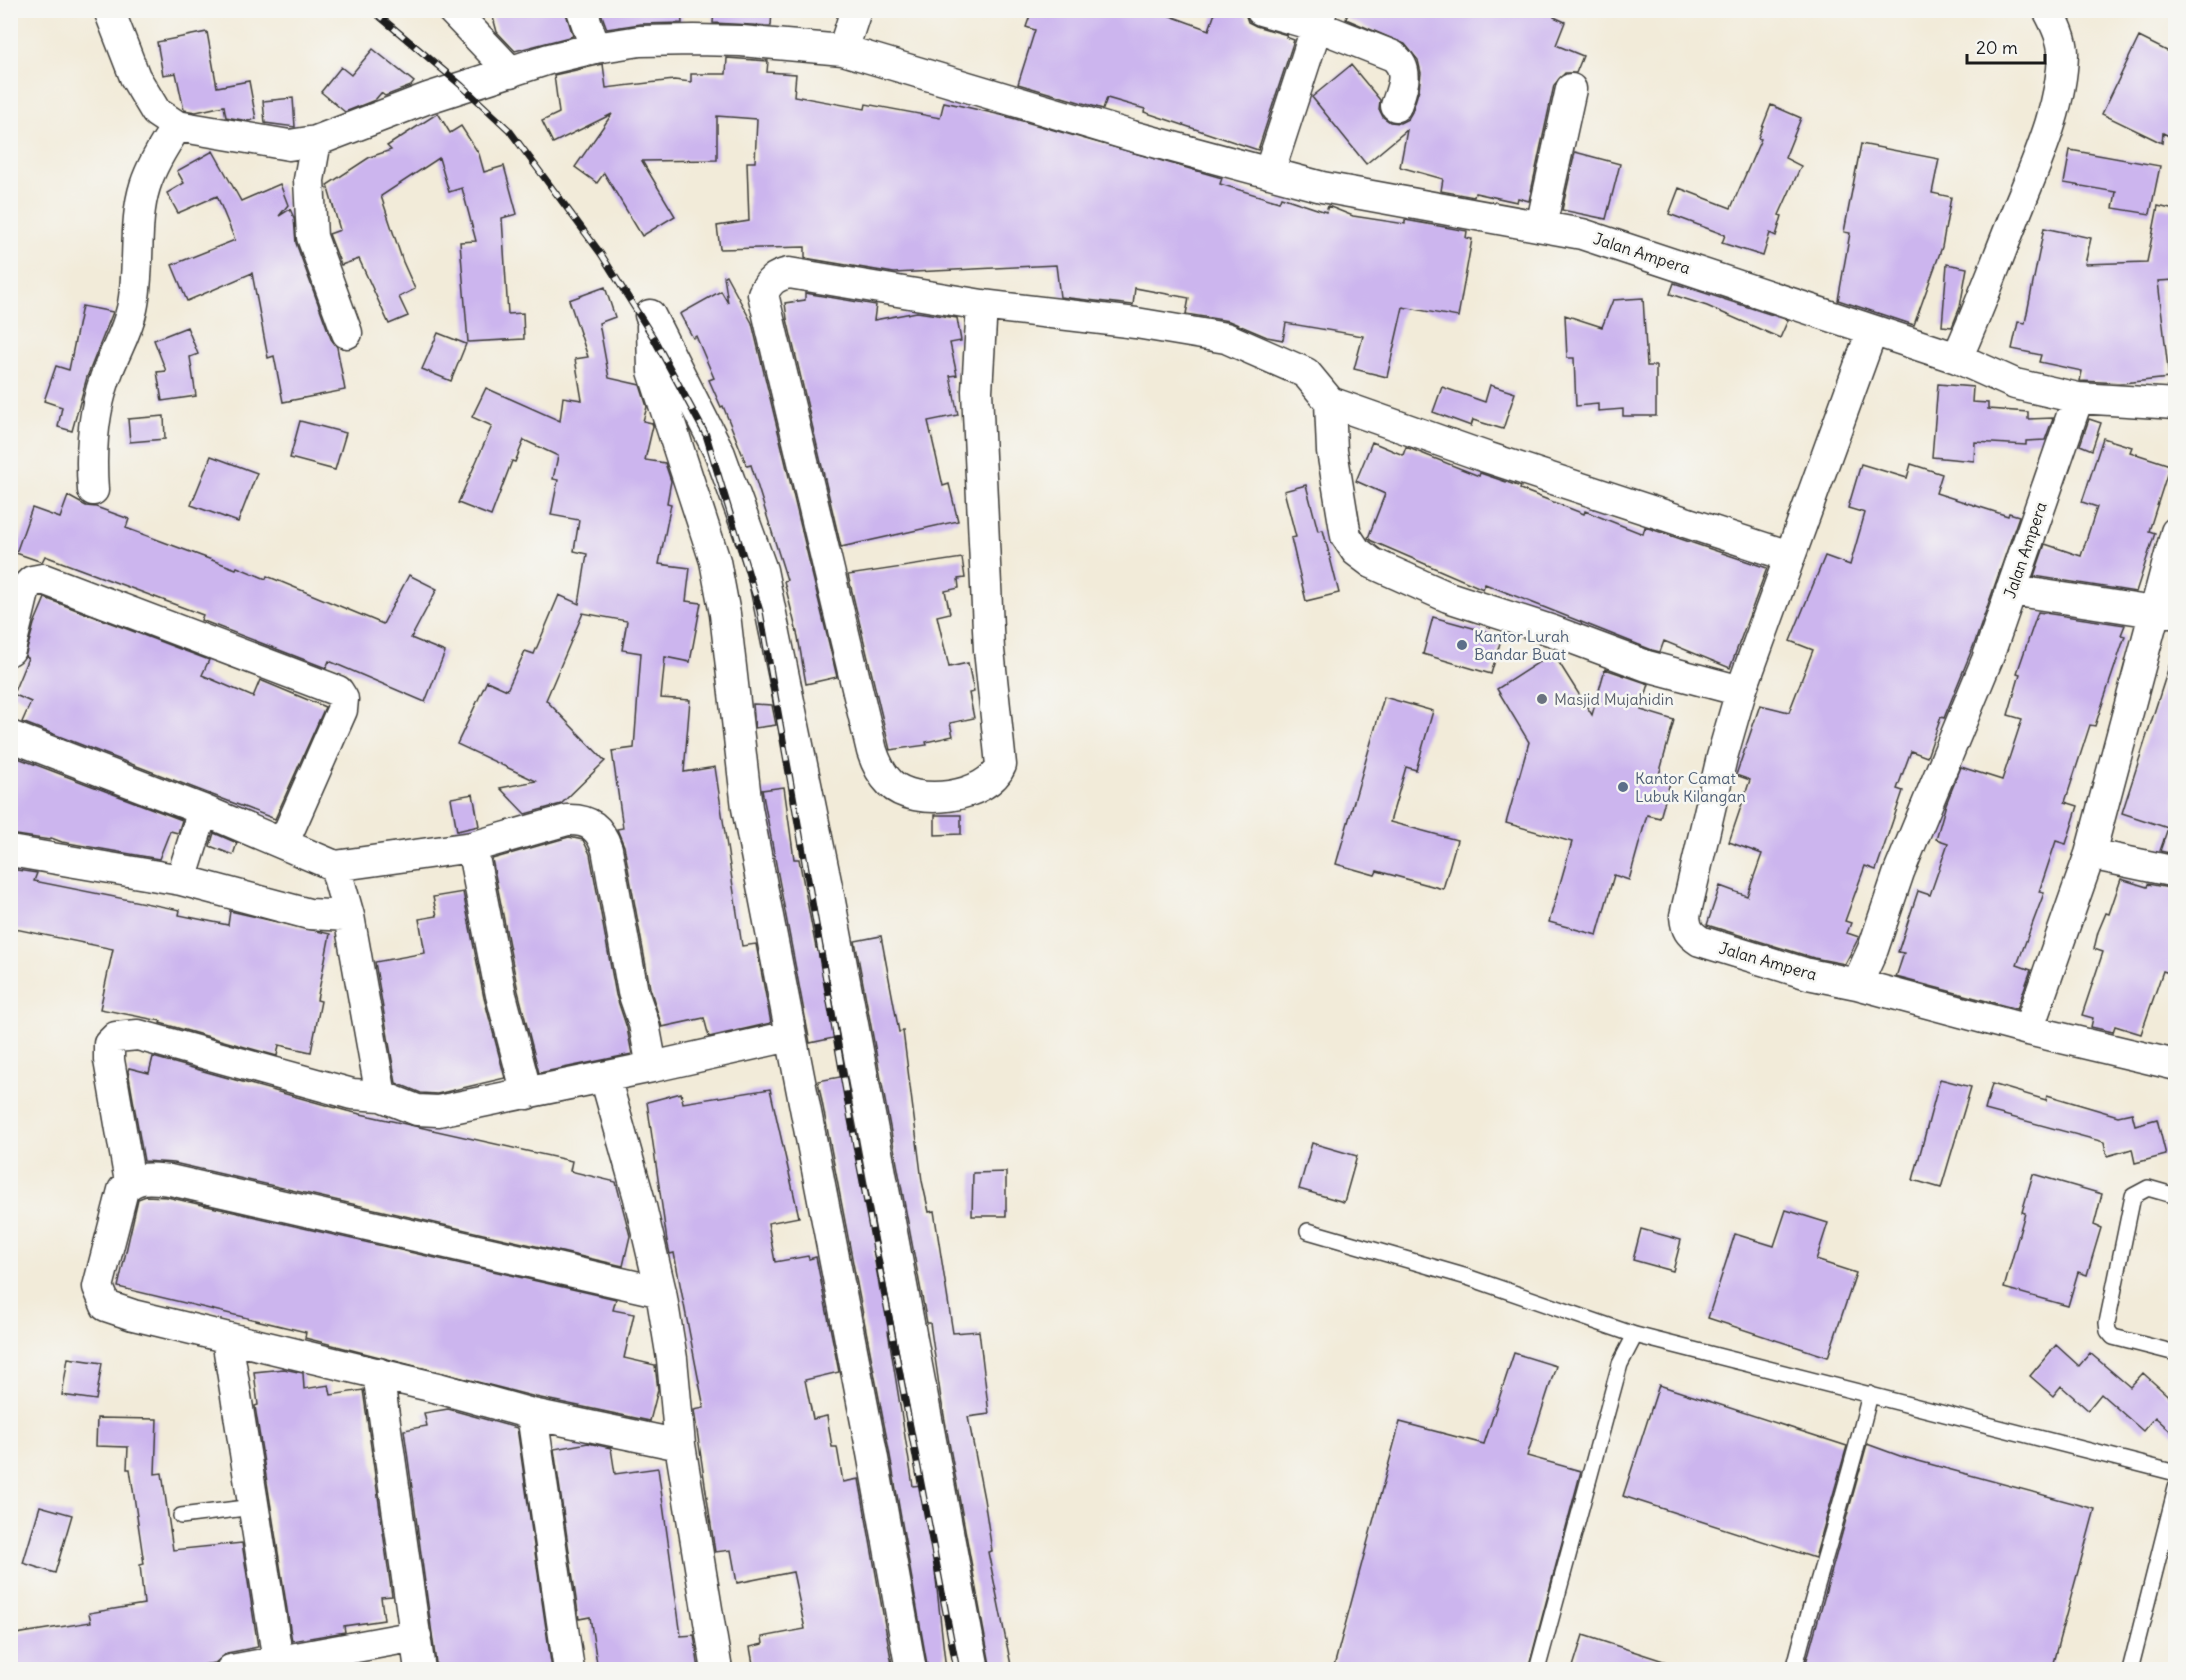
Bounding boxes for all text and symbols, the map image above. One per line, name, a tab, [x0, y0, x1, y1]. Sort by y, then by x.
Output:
scale bar	[1967, 27, 2045, 65]
text: 20 m	[1976, 36, 2018, 59]
street label: Jalan Ampera	[1591, 228, 1693, 278]
street label: Jalan Ampera	[1999, 499, 2051, 601]
place label: Kantor Lurah Bandar Buat	[1474, 626, 1569, 664]
marker: Kantor Lurah Bandar Buat	[1455, 638, 1469, 652]
place label: Masjid Mujahidin	[1554, 689, 1674, 709]
marker: Masjid Mujahidin	[1535, 692, 1549, 706]
place label: Kantor Camat Lubuk Kilangan	[1635, 768, 1746, 806]
marker: Kantor Camat Lubuk Kilangan	[1616, 780, 1630, 794]
street label: Jalan Ampera	[1717, 938, 1819, 984]

